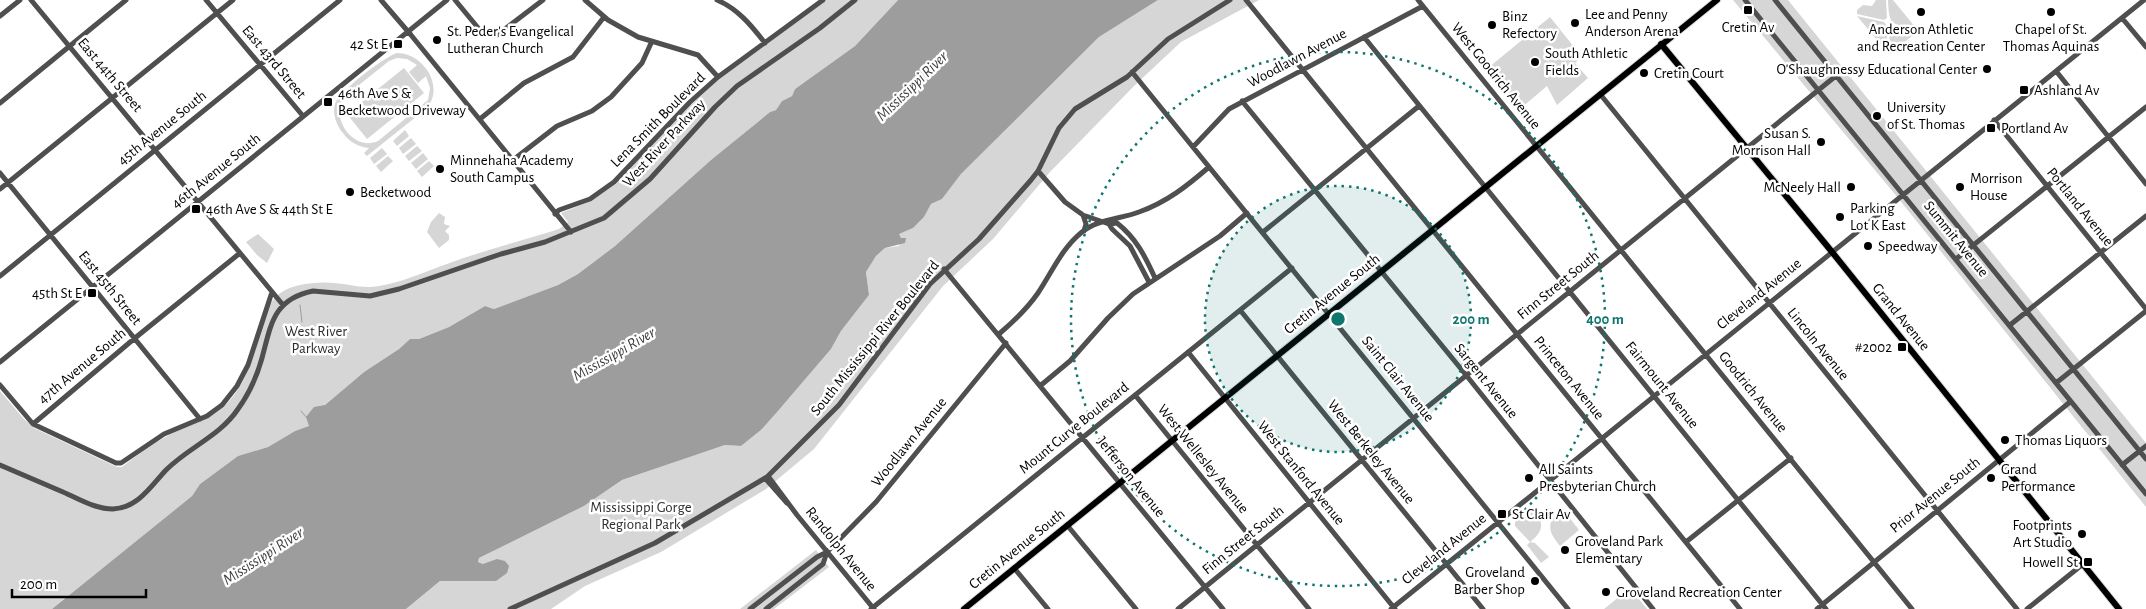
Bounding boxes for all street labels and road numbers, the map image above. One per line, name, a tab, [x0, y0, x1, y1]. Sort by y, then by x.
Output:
street label: West Goodrich Avenue	[1449, 20, 1543, 132]
street label: East 43rd Street	[239, 23, 309, 102]
street label: Woodlawn Avenue	[1245, 26, 1349, 90]
street label: East 44th Street	[75, 35, 145, 115]
street label: Lena Smith Boulevard	[608, 70, 708, 170]
street label: 45th Avenue South	[115, 88, 209, 168]
street label: West River Parkway	[620, 96, 709, 190]
street label: 46th Avenue South	[169, 131, 263, 211]
street label: Portland Avenue	[2044, 165, 2116, 249]
street label: Summit Avenue	[1921, 198, 1991, 280]
street label: East 45th Street	[76, 248, 144, 328]
street label: Finn Street South	[1514, 248, 1602, 322]
street label: Cretin Avenue South	[1281, 251, 1383, 337]
street label: Cleveland Avenue	[1714, 256, 1804, 332]
street label: South Mississippi River Boulevard	[808, 258, 942, 418]
street label: Grand Avenue	[1869, 280, 1933, 354]
street label: Lincoln Avenue	[1784, 305, 1852, 383]
street label: 47th Avenue South	[35, 325, 129, 407]
street label: Saint Clair Avenue	[1359, 333, 1437, 425]
street label: Princeton Avenue	[1531, 334, 1607, 423]
street label: Fairmount Avenue	[1622, 339, 1702, 431]
street label: Sargent Avenue	[1451, 341, 1521, 421]
street label: Goodrich Avenue	[1716, 349, 1790, 435]
street label: Mount Curve Boulevard	[1016, 379, 1132, 477]
street label: Woodlawn Avenue	[869, 395, 949, 489]
street label: West Berkeley Avenue	[1325, 397, 1417, 507]
street label: West Wellesley Avenue	[1155, 402, 1251, 516]
street label: West Stanford Avenue	[1255, 418, 1347, 528]
street label: Jefferson Avenue	[1094, 434, 1168, 520]
street label: Prior Avenue South	[1887, 454, 1983, 536]
street label: Finn Street South	[1199, 503, 1287, 577]
street label: Randolph Avenue	[803, 504, 879, 594]
street label: Cretin Avenue South	[966, 506, 1068, 592]
street label: Cleveland Avenue	[1399, 511, 1489, 587]

